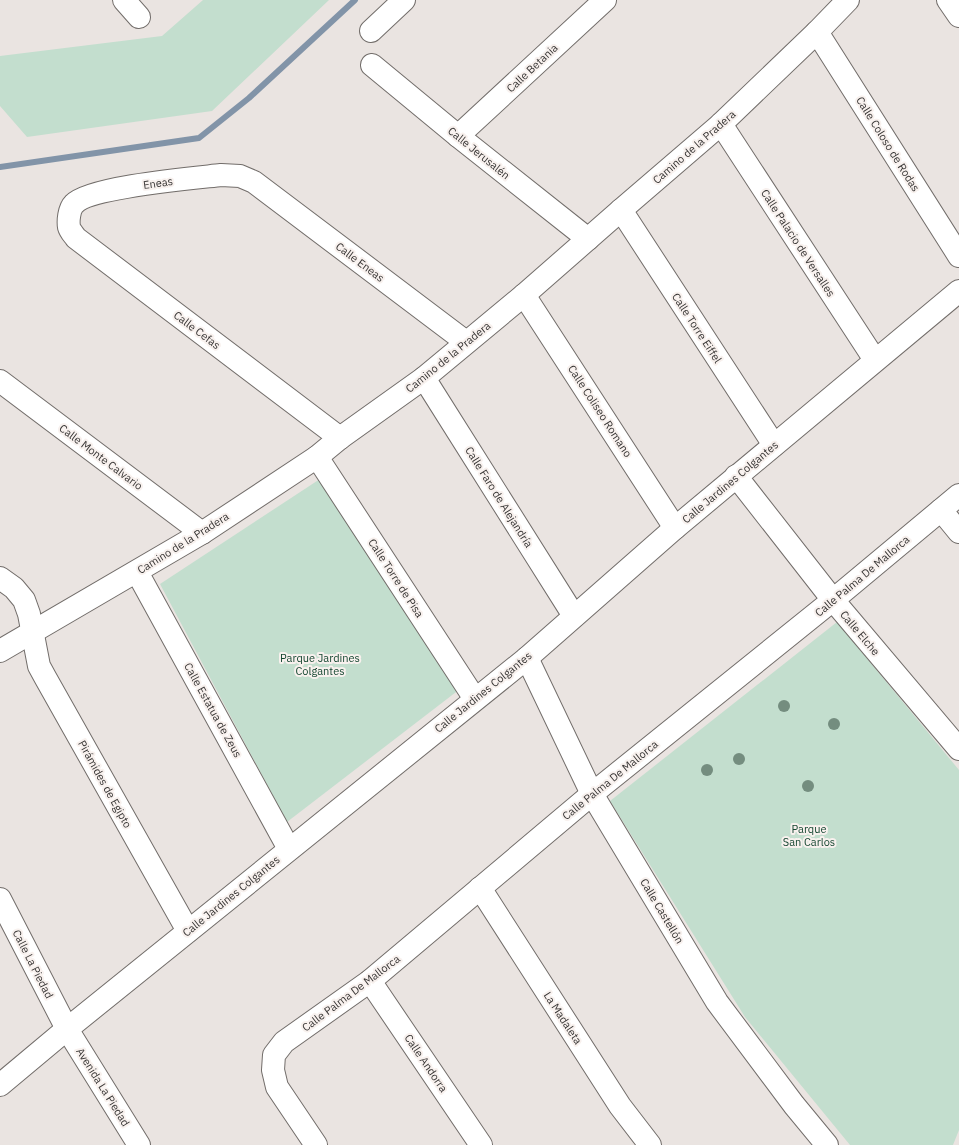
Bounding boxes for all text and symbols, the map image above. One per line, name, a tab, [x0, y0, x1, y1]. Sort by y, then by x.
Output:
street label: Calle Betania	[503, 41, 561, 95]
street label: Calle Coloso de Rodas	[853, 94, 923, 194]
street label: Camino de la Pradera	[650, 107, 738, 187]
street label: Calle Jerusalén	[445, 124, 513, 182]
street label: Eneas	[142, 174, 174, 192]
street label: Calle Palacio de Versalles	[758, 187, 838, 299]
street label: Calle Eneas	[333, 239, 387, 285]
street label: Calle Torre Eiffel	[669, 290, 725, 366]
street label: Calle Cefas	[171, 308, 223, 352]
street label: Camino de la Pradera	[403, 318, 493, 396]
street label: Calle Coliseo Romano	[565, 362, 635, 460]
street label: Calle Monte Calvario	[57, 421, 145, 493]
street label: Calle Jardines Colgantes	[679, 438, 781, 526]
street label: Calle Faro de Alejandría	[462, 444, 536, 550]
street label: Camino de la Pradera	[135, 509, 231, 577]
street label: Calle Palma De Mallorca	[812, 532, 912, 620]
street label: Calle Torre de Pisa	[365, 536, 427, 620]
street label: Calle Elche	[837, 608, 883, 658]
street label: Calle Jardines Colgantes	[432, 648, 534, 736]
park label: Parque Jardines Colgantes	[280, 651, 360, 678]
street label: Calle Estatua de Zeus	[181, 660, 245, 760]
street label: Calle Palma De Mallorca	[559, 737, 661, 823]
street label: Pirámides de Egipto	[75, 738, 135, 830]
park label: Parque San Carlos	[783, 822, 835, 849]
street label: Calle Jardines Colgantes	[180, 852, 282, 940]
street label: Calle Castellón	[637, 876, 687, 946]
street label: Calle La Piedad	[10, 927, 56, 1001]
street label: Calle Palma De Mallorca	[299, 952, 403, 1034]
street label: La Madaleta	[541, 989, 585, 1047]
street label: Calle Andorra	[401, 1031, 451, 1095]
street label: Avenida La Piedad	[73, 1045, 133, 1129]

